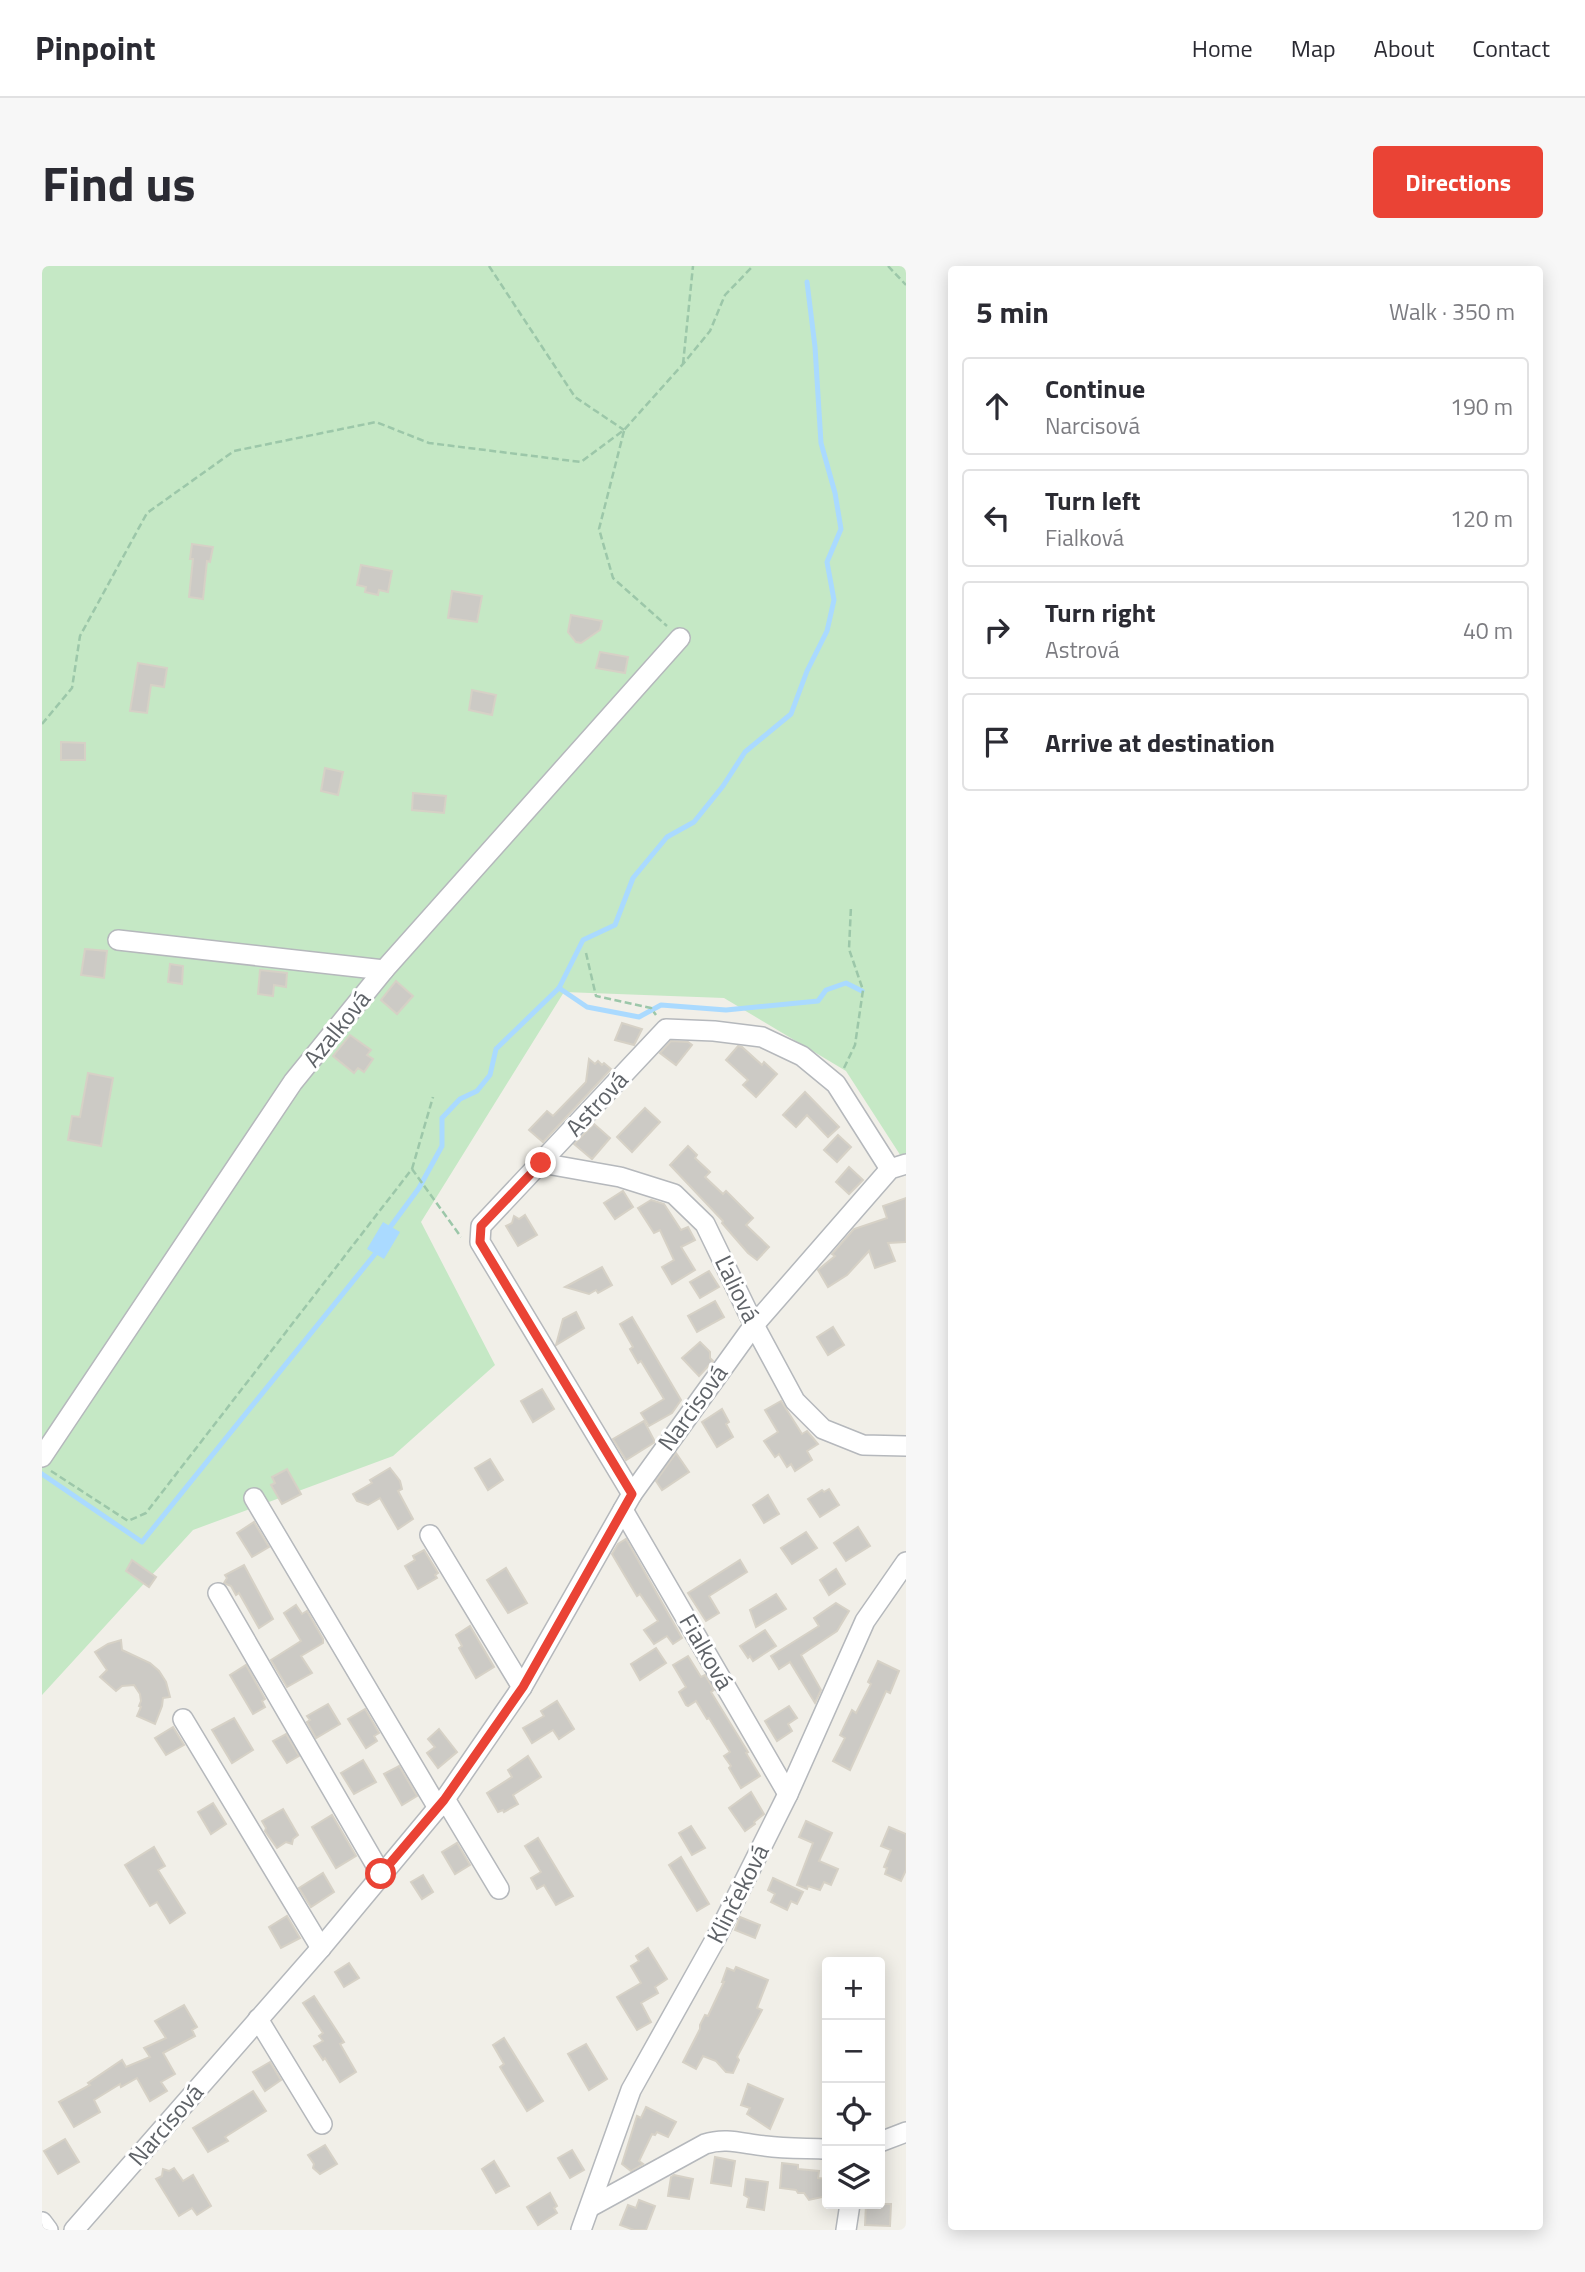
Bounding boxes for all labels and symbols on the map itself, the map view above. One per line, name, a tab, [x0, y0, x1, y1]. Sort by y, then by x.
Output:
street label: Azalková	[294, 982, 378, 1075]
street label: Astrová	[557, 1063, 636, 1144]
route end	[525, 1147, 556, 1178]
street label: Ľaliová	[706, 1249, 770, 1328]
street label: Narcisová	[649, 1357, 736, 1458]
street label: Fialková	[671, 1607, 743, 1696]
street label: Klinčeková	[697, 1838, 777, 1949]
route start	[365, 1858, 396, 1889]
street label: Narcisová	[119, 2075, 211, 2174]

